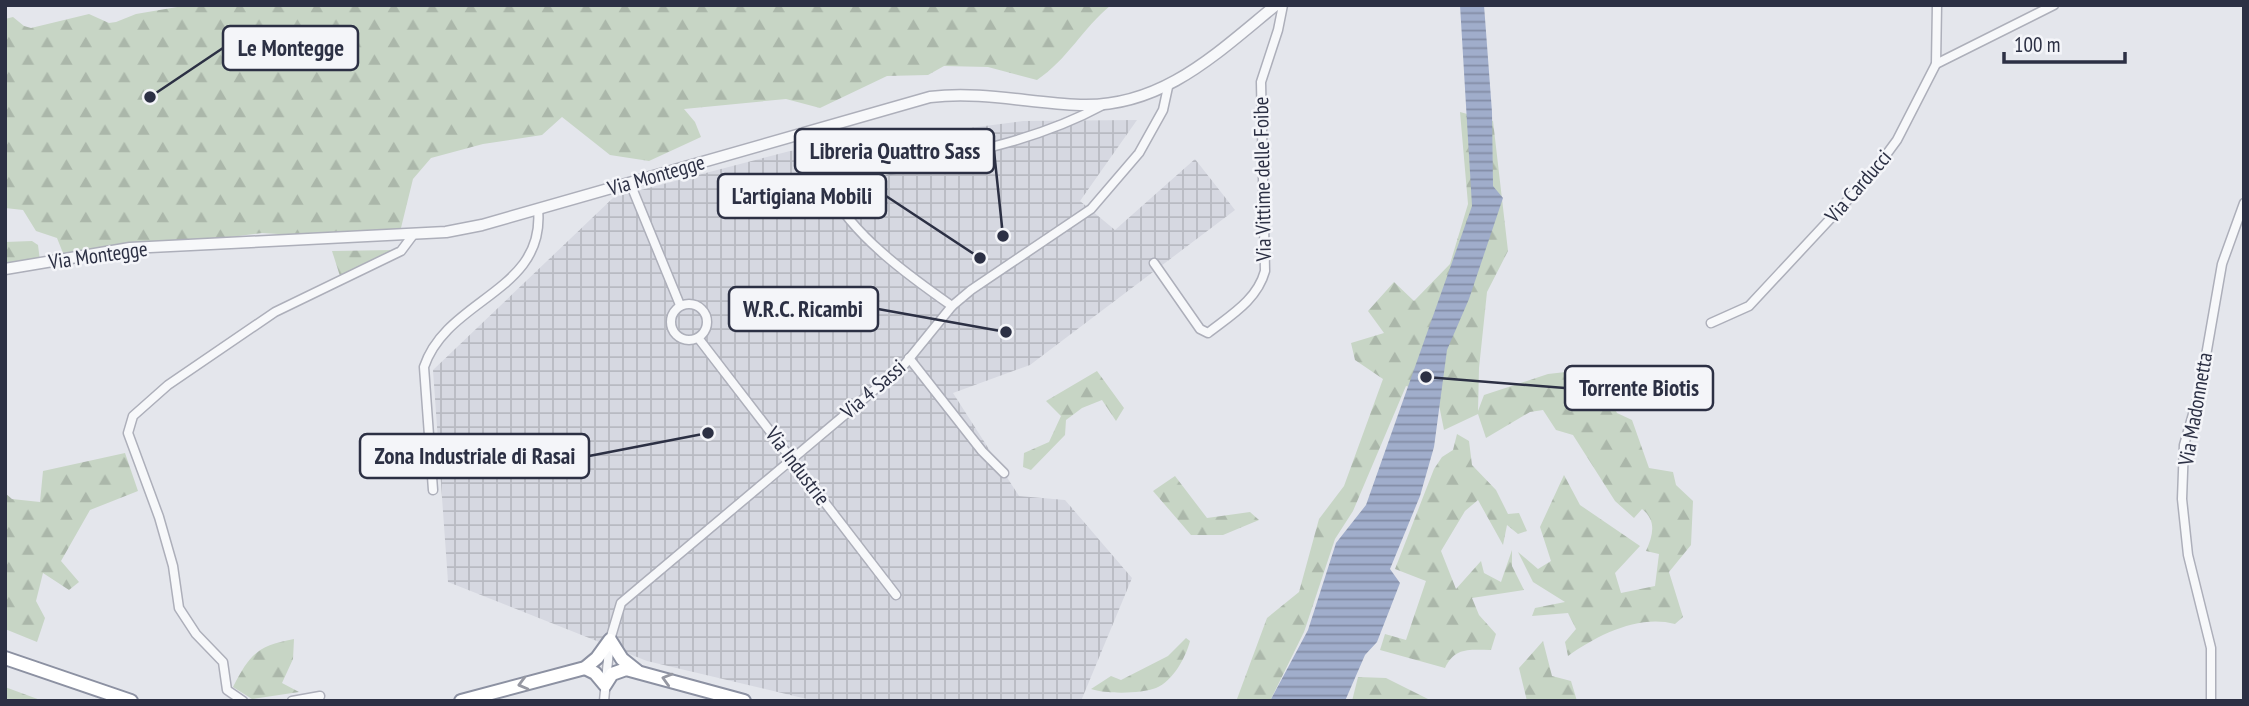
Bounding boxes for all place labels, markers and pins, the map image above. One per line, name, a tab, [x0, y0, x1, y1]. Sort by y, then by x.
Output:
callout: Le Montegge	[223, 26, 358, 70]
callout: Libreria Quattro Sass	[795, 129, 994, 173]
callout: L'artigiana Mobili	[718, 174, 886, 218]
callout: W.R.C. Ricambi	[729, 287, 878, 331]
callout: Torrente Biotis	[1565, 366, 1713, 410]
callout: Zona Industriale di Rasai	[360, 434, 589, 478]

